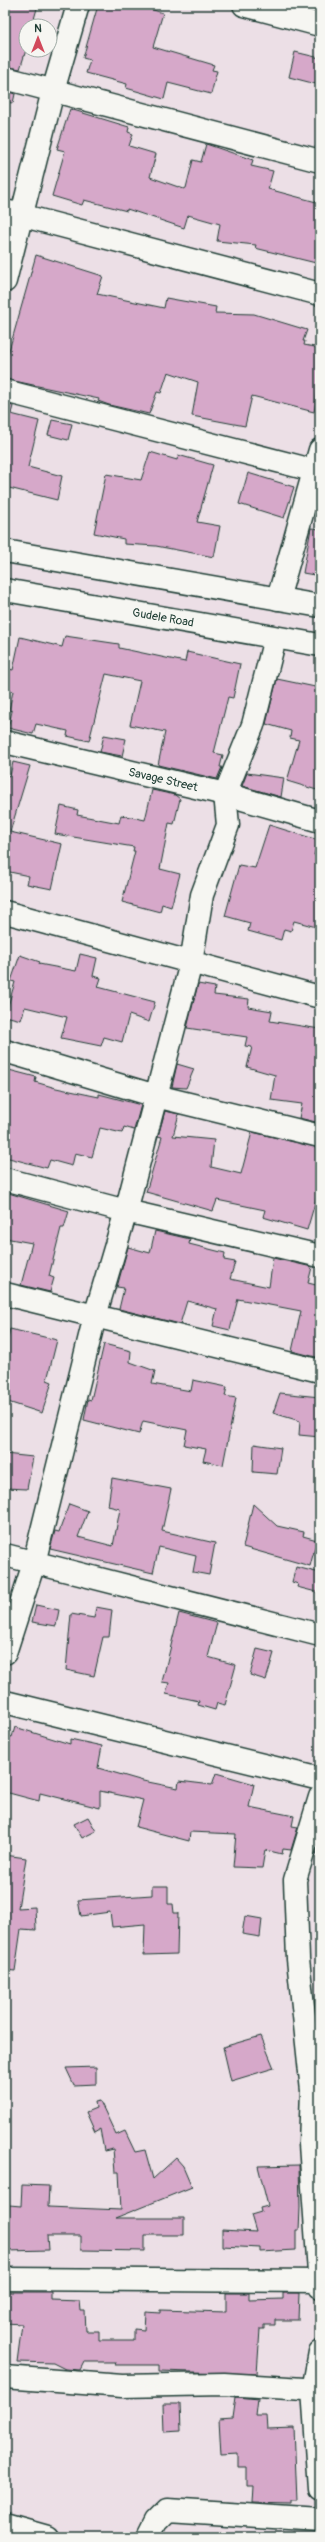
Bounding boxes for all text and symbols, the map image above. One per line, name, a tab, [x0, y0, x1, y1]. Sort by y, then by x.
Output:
north arrow	[18, 18, 58, 58]
text: N	[34, 22, 42, 35]
street label: Gudele Road	[131, 605, 195, 631]
street label: Savage Street	[127, 765, 199, 795]

